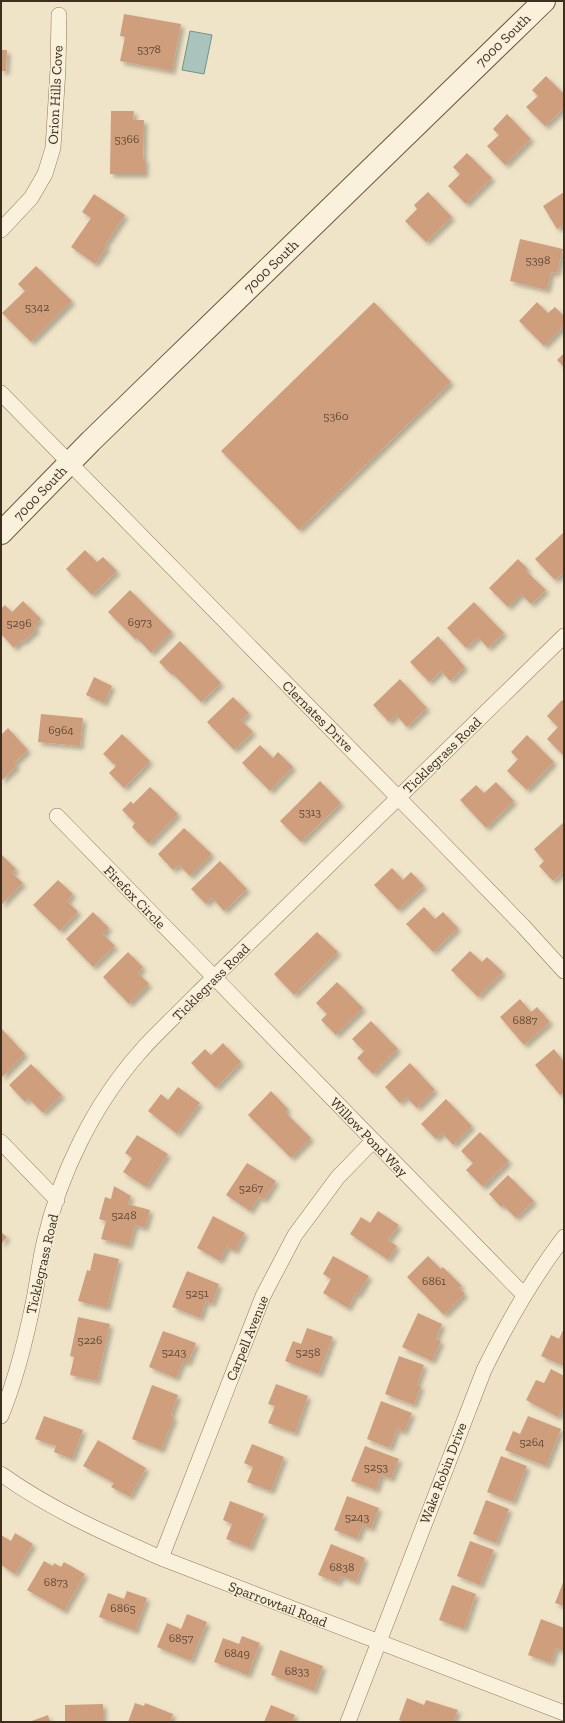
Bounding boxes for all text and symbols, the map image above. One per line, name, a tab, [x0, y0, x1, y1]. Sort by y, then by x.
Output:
street label: 7000 South	[472, 10, 534, 71]
house number: 5378	[137, 42, 161, 56]
street label: Orion Hills Cove	[44, 45, 67, 145]
house number: 5366	[115, 132, 139, 146]
street label: 7000 South	[240, 236, 302, 297]
house number: 5398	[526, 253, 550, 267]
house number: 5342	[25, 300, 49, 314]
house number: 5360	[323, 409, 349, 423]
street label: 7000 South	[10, 462, 71, 524]
house number: 6973	[128, 615, 152, 629]
house number: 5296	[6, 616, 32, 630]
street label: Clernates Drive	[278, 677, 357, 756]
street label: Ticklegrass Road	[400, 713, 485, 797]
house number: 6964	[48, 723, 74, 737]
house number: 5313	[299, 805, 321, 819]
street label: Firefox Circle	[100, 862, 169, 933]
street label: Ticklegrass Road	[169, 940, 254, 1025]
house number: 6887	[513, 1013, 538, 1027]
street label: Willow Pond Way	[326, 1094, 412, 1181]
house number: 5267	[239, 1181, 264, 1195]
house number: 5248	[111, 1208, 137, 1222]
street label: Ticklegrass Road	[23, 1212, 62, 1316]
house number: 6861	[422, 1274, 446, 1288]
house number: 5251	[185, 1286, 209, 1300]
street label: Carpell Avenue	[223, 1293, 272, 1383]
house number: 5226	[78, 1333, 102, 1347]
house number: 5243	[162, 1345, 186, 1359]
house number: 5258	[296, 1345, 320, 1359]
street label: Wake Robin Drive	[416, 1420, 471, 1526]
house number: 5264	[519, 1435, 545, 1449]
house number: 5253	[364, 1460, 388, 1474]
house number: 5243	[345, 1510, 369, 1524]
house number: 6838	[329, 1560, 355, 1574]
house number: 6873	[44, 1575, 68, 1589]
street label: Sparrowtail Road	[226, 1578, 330, 1631]
house number: 6865	[110, 1601, 136, 1615]
house number: 6857	[169, 1631, 194, 1645]
house number: 6849	[224, 1646, 250, 1660]
house number: 6833	[285, 1664, 309, 1678]

